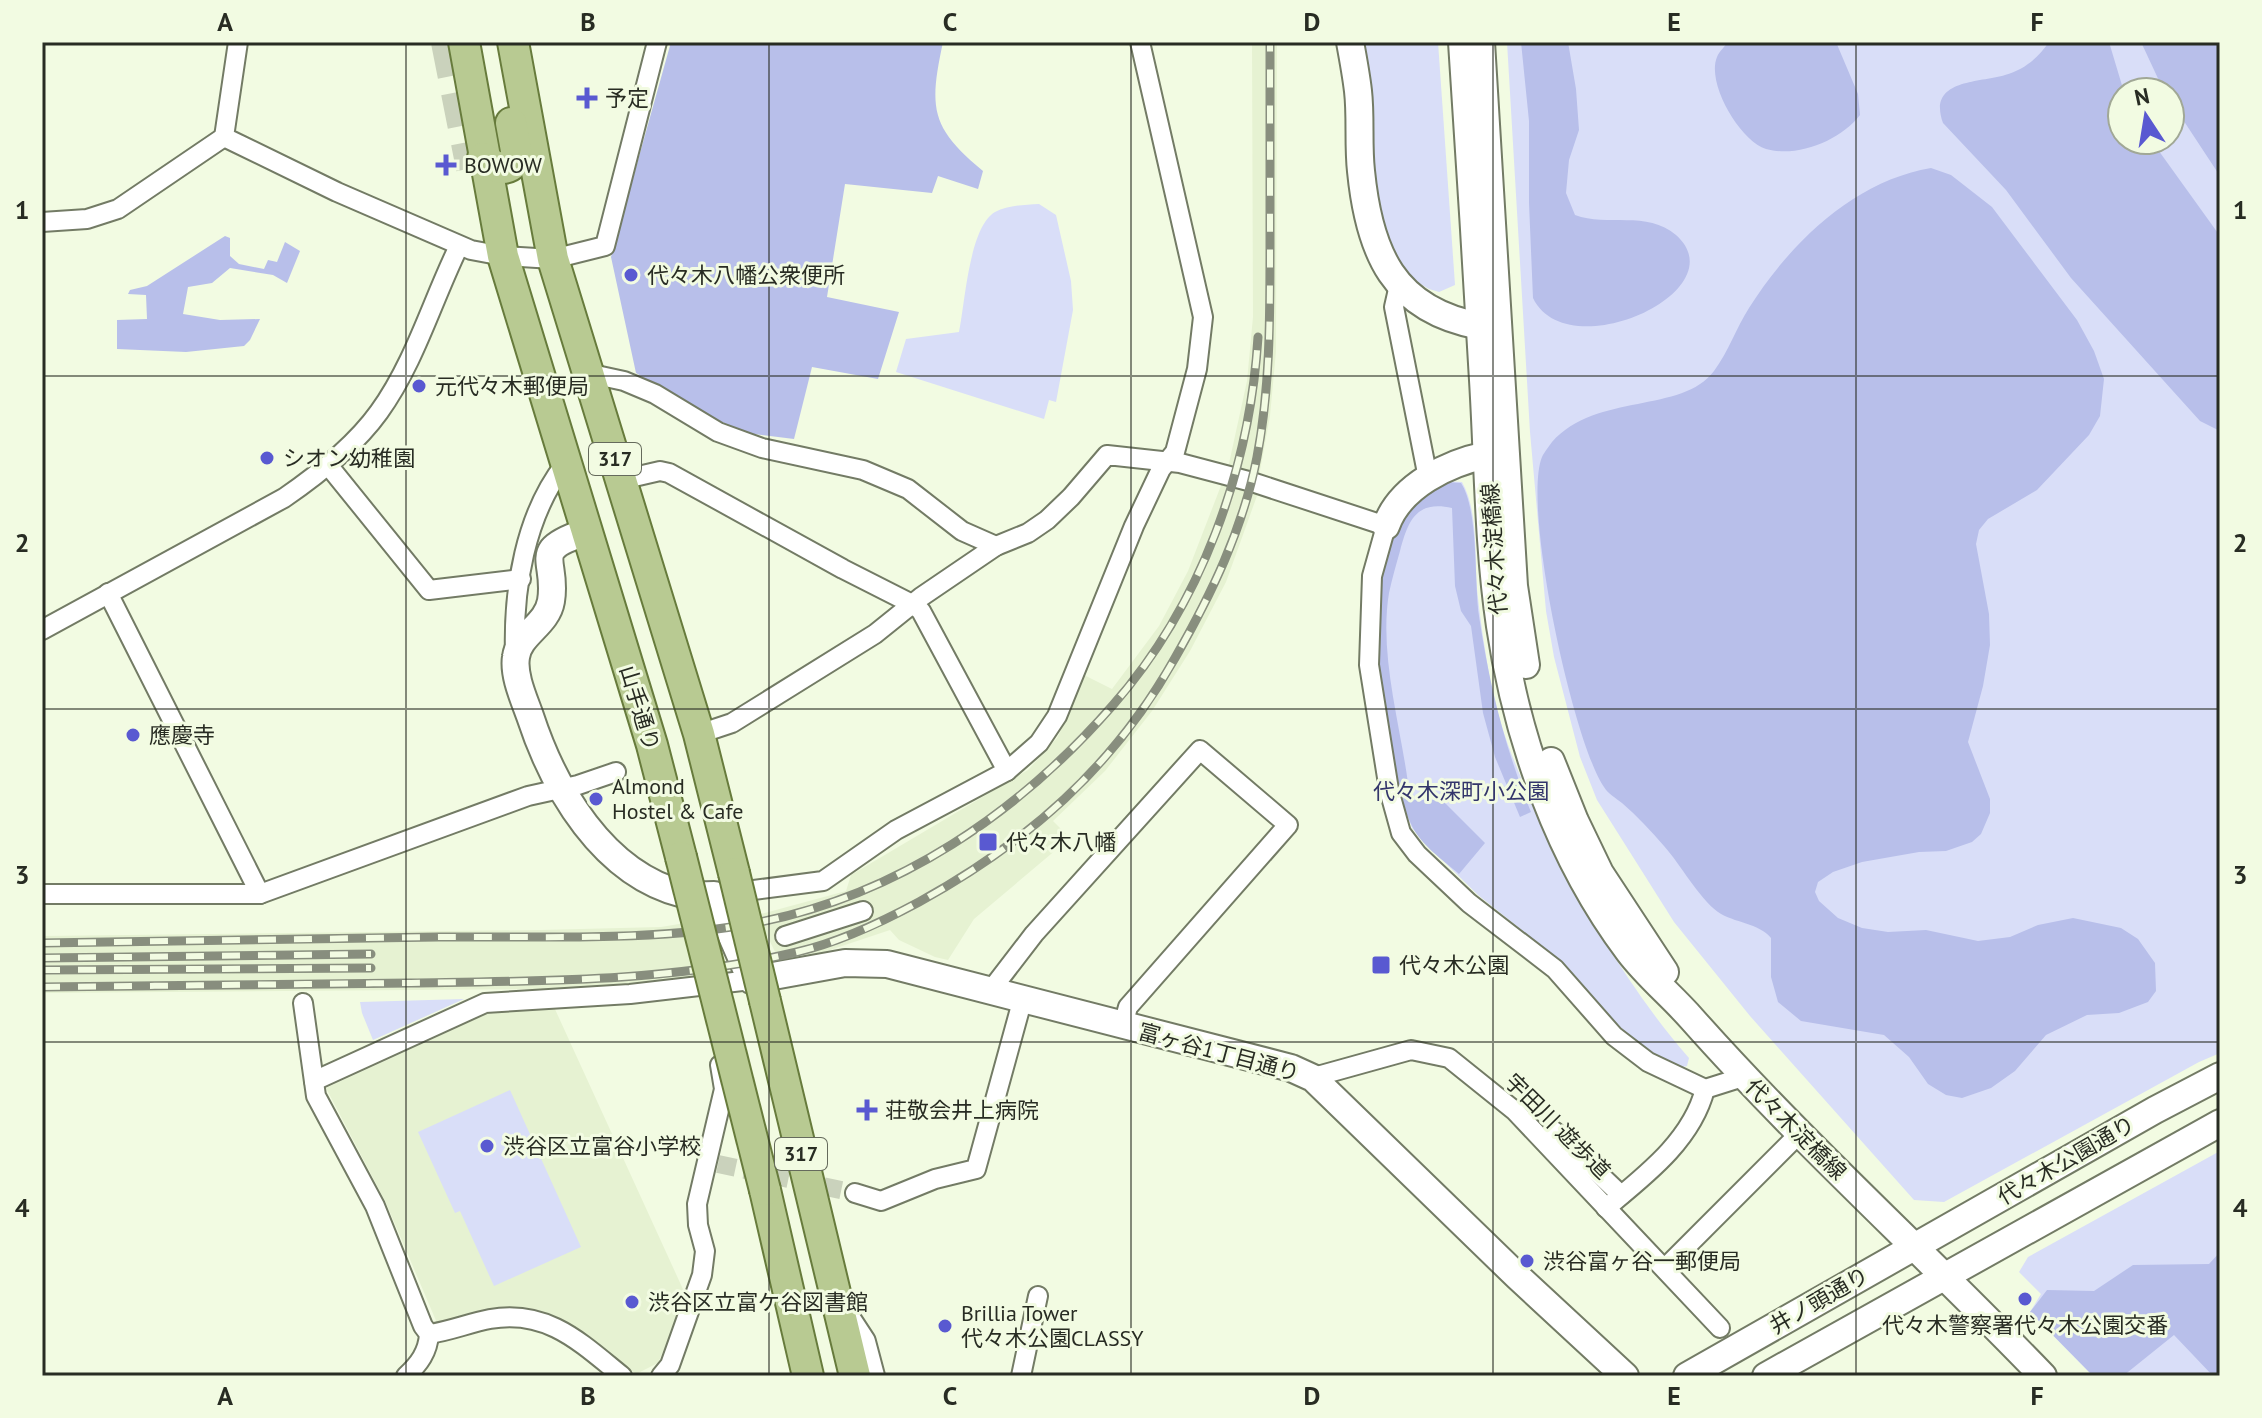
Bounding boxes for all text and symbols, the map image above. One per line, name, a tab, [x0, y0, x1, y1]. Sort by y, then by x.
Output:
text: A	[217, 5, 233, 38]
text: B	[580, 5, 596, 38]
text: C	[943, 5, 957, 38]
text: D	[1304, 5, 1320, 38]
text: E	[1667, 5, 1681, 38]
text: F	[2030, 5, 2044, 38]
north arrow	[2106, 76, 2186, 156]
text: N	[2132, 81, 2152, 112]
place label: 予定	[605, 84, 649, 112]
marker: 予定	[576, 87, 598, 109]
place label: BOWOW	[464, 151, 543, 179]
marker: BOWOW	[435, 154, 457, 176]
text: 1	[15, 193, 29, 226]
text: 1	[2233, 193, 2247, 226]
place label: 代々木八幡公衆便所	[647, 261, 845, 289]
marker: 代々木八幡公衆便所	[622, 266, 640, 284]
place label: 元代々木郵便局	[435, 372, 589, 400]
marker: 元代々木郵便局	[410, 377, 428, 395]
road number: 317	[589, 443, 641, 475]
place label: シオン幼稚園	[283, 444, 415, 472]
marker: シオン幼稚園	[258, 449, 276, 467]
street label: 代々木淀橋線	[1475, 482, 1513, 616]
text: 2	[15, 526, 29, 559]
text: 2	[2233, 526, 2247, 559]
street label: 山手通り	[614, 662, 666, 754]
place label: 應慶寺	[149, 721, 215, 749]
marker: 應慶寺	[124, 726, 142, 744]
place label: Almond Hostel & Cafe	[612, 772, 743, 825]
park label: 代々木深町小公園	[1373, 777, 1549, 805]
marker: Almond Hostel & Cafe	[587, 790, 605, 808]
place label: 代々木八幡	[1006, 828, 1116, 856]
marker: 代々木八幡	[977, 831, 999, 853]
text: 3	[15, 858, 29, 891]
text: 3	[2233, 858, 2247, 891]
place label: 代々木公園	[1399, 951, 1509, 979]
marker: 代々木公園	[1370, 954, 1392, 976]
street label: 富ヶ谷1丁目通り	[1135, 1017, 1303, 1087]
street label: 宇田川 遊歩道	[1499, 1067, 1617, 1185]
street label: 代々木淀橋線	[1739, 1072, 1853, 1186]
place label: 荘敬会井上病院	[885, 1096, 1039, 1124]
marker: 荘敬会井上病院	[856, 1099, 878, 1121]
street label: 代々木公園通り	[1992, 1109, 2140, 1211]
place label: 渋谷区立富谷小学校	[503, 1132, 701, 1160]
marker: 渋谷区立富谷小学校	[478, 1137, 496, 1155]
road number: 317	[775, 1138, 827, 1170]
text: 4	[15, 1191, 30, 1224]
text: 4	[2233, 1191, 2248, 1224]
place label: 渋谷富ヶ谷一郵便局	[1543, 1247, 1741, 1275]
marker: 渋谷富ヶ谷一郵便局	[1518, 1252, 1536, 1270]
street label: 井ノ頭通り	[1764, 1260, 1874, 1340]
place label: 渋谷区立富ケ谷図書館	[648, 1288, 868, 1316]
marker: 代々木警察署代々木公園交番	[2016, 1290, 2034, 1308]
marker: 渋谷区立富ケ谷図書館	[623, 1293, 641, 1311]
place label: Brillia Tower 代々木公園CLASSY	[961, 1299, 1144, 1352]
place label: 代々木警察署代々木公園交番	[1882, 1311, 2168, 1339]
marker: Brillia Tower 代々木公園CLASSY	[936, 1317, 954, 1335]
text: A	[217, 1379, 233, 1412]
text: B	[580, 1379, 596, 1412]
text: C	[943, 1379, 957, 1412]
text: D	[1304, 1379, 1320, 1412]
text: E	[1667, 1379, 1681, 1412]
text: F	[2030, 1379, 2044, 1412]

